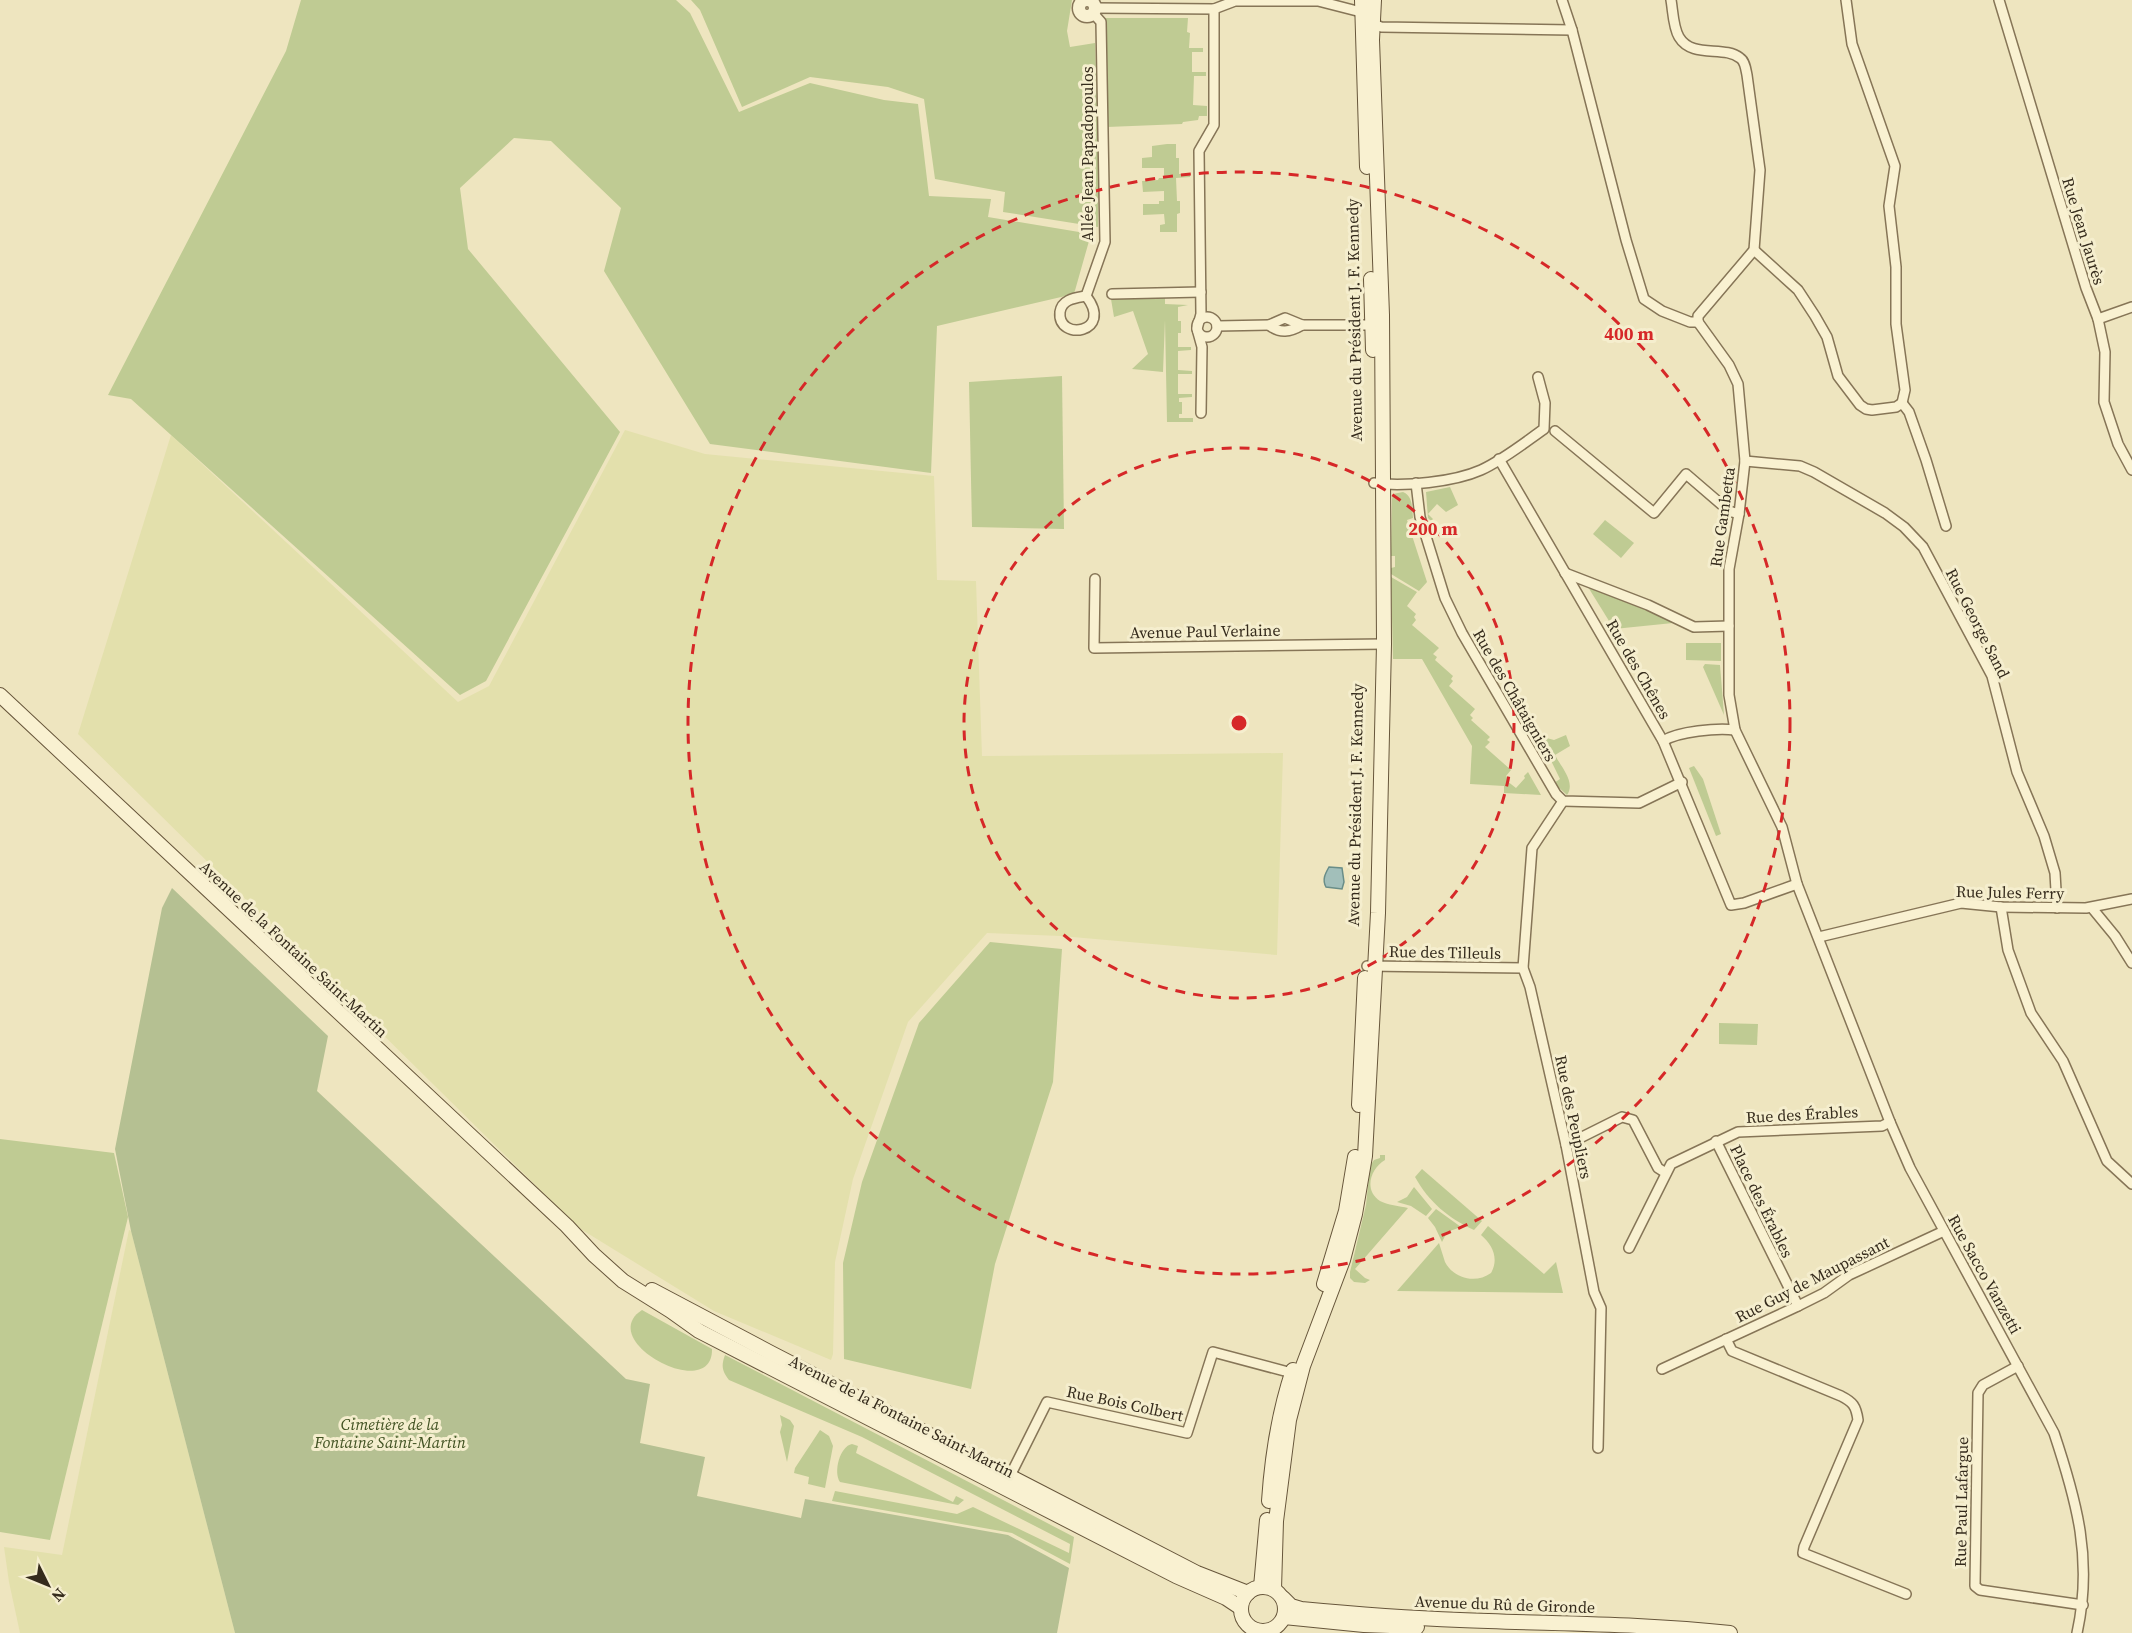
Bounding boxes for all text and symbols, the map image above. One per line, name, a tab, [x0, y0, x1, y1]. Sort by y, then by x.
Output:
street label: Allée Jean Papadopoulos	[1076, 66, 1098, 242]
street label: Rue Jean Jaurès	[2057, 175, 2111, 287]
street label: Avenue du Président J. F. Kennedy	[1341, 198, 1367, 442]
text: 400 m	[1604, 321, 1654, 346]
street label: Rue Gambetta	[1704, 465, 1740, 568]
text: 200 m	[1408, 516, 1458, 541]
street label: Rue George Sand	[1941, 564, 2015, 682]
street label: Rue des Chênes	[1602, 615, 1677, 723]
street label: Avenue Paul Verlaine	[1129, 619, 1281, 643]
street label: Rue des Châtaigniers	[1468, 625, 1562, 765]
street label: Avenue du Président J. F. Kennedy	[1342, 683, 1368, 927]
centre of rings	[1229, 713, 1249, 733]
street label: Avenue de la Fontaine Saint-Martin	[195, 856, 393, 1043]
street label: Rue Jules Ferry	[1956, 880, 2065, 904]
street label: Rue des Tilleuls	[1389, 940, 1501, 964]
street label: Rue des Peupliers	[1550, 1053, 1598, 1181]
street label: Rue des Érables	[1745, 1100, 1859, 1128]
street label: Place des Érables	[1725, 1141, 1799, 1261]
street label: Rue Sacco Vanzetti	[1943, 1210, 2027, 1338]
street label: Rue Guy de Maupassant	[1731, 1230, 1893, 1327]
street label: Avenue de la Fontaine Saint-Martin	[786, 1349, 1019, 1483]
street label: Rue Bois Colbert	[1065, 1380, 1186, 1426]
park label: Cimetière de la Fontaine Saint-Martin	[313, 1413, 466, 1453]
street label: Rue Paul Lafargue	[1949, 1437, 1973, 1567]
north arrow	[18, 1555, 78, 1615]
text: N	[47, 1583, 71, 1607]
street label: Avenue du Rû de Gironde	[1414, 1590, 1596, 1618]

